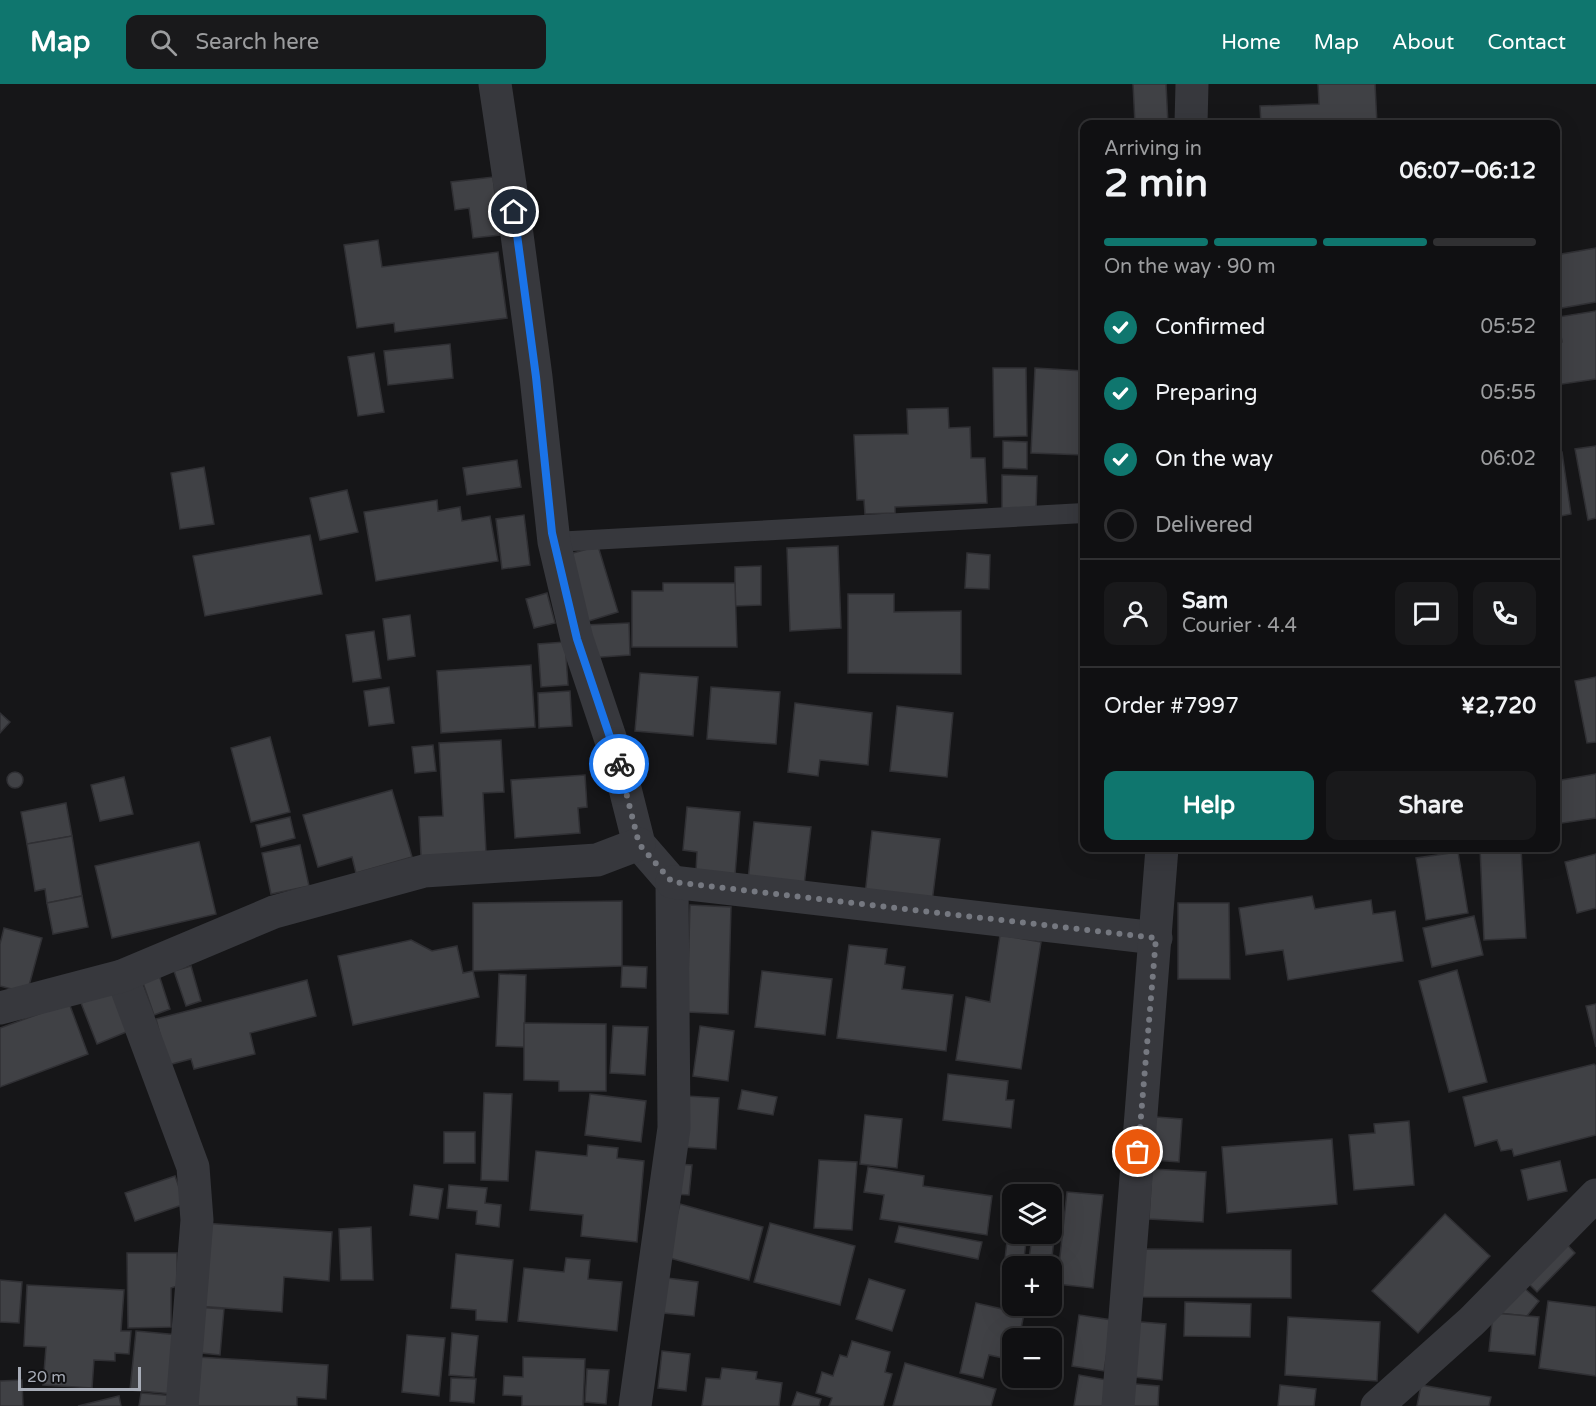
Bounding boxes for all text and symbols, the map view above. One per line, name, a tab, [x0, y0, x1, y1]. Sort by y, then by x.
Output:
search box	[126, 15, 546, 69]
text: Map	[30, 25, 90, 59]
icon: search	[147, 26, 180, 59]
text: Search here	[195, 29, 319, 55]
text: Home	[1221, 30, 1281, 55]
text: Map	[1314, 30, 1359, 55]
text: About	[1392, 30, 1454, 55]
text: Contact	[1487, 30, 1566, 55]
text: Arriving in	[1104, 137, 1202, 161]
text: 06:07–06:12	[1399, 158, 1536, 184]
text: 2 min	[1104, 160, 1208, 207]
pin	[488, 186, 539, 237]
icon: home	[497, 195, 530, 228]
text: On the way · 90 m	[1104, 255, 1276, 279]
icon: check	[1104, 311, 1137, 344]
text: Confirmed	[1155, 314, 1265, 340]
text: 05:52	[1481, 315, 1536, 339]
icon: check	[1104, 377, 1137, 410]
text: Preparing	[1155, 380, 1258, 406]
text: 05:55	[1481, 381, 1536, 405]
icon: check	[1104, 443, 1137, 476]
text: On the way	[1155, 446, 1273, 472]
text: 06:02	[1481, 447, 1536, 471]
text: Delivered	[1155, 512, 1253, 538]
button: person	[1104, 582, 1167, 645]
button: chat	[1395, 582, 1458, 645]
button: phone	[1473, 582, 1536, 645]
text: Sam	[1182, 588, 1228, 614]
text: Courier · 4.4	[1182, 614, 1297, 638]
text: Order #7997	[1104, 693, 1239, 719]
text: ¥2,720	[1461, 693, 1536, 719]
courier	[589, 734, 649, 794]
icon: bike	[603, 748, 636, 781]
button: Help	[1104, 771, 1314, 840]
button: Share	[1326, 771, 1536, 840]
pin	[1112, 1126, 1163, 1177]
icon: bag	[1121, 1135, 1154, 1168]
map controls	[1002, 1184, 1062, 1388]
button: layers	[1002, 1184, 1062, 1244]
button: +	[1002, 1256, 1062, 1316]
button: −	[1002, 1328, 1062, 1388]
scale bar	[18, 1364, 141, 1392]
text: 20 m	[27, 1367, 66, 1387]

